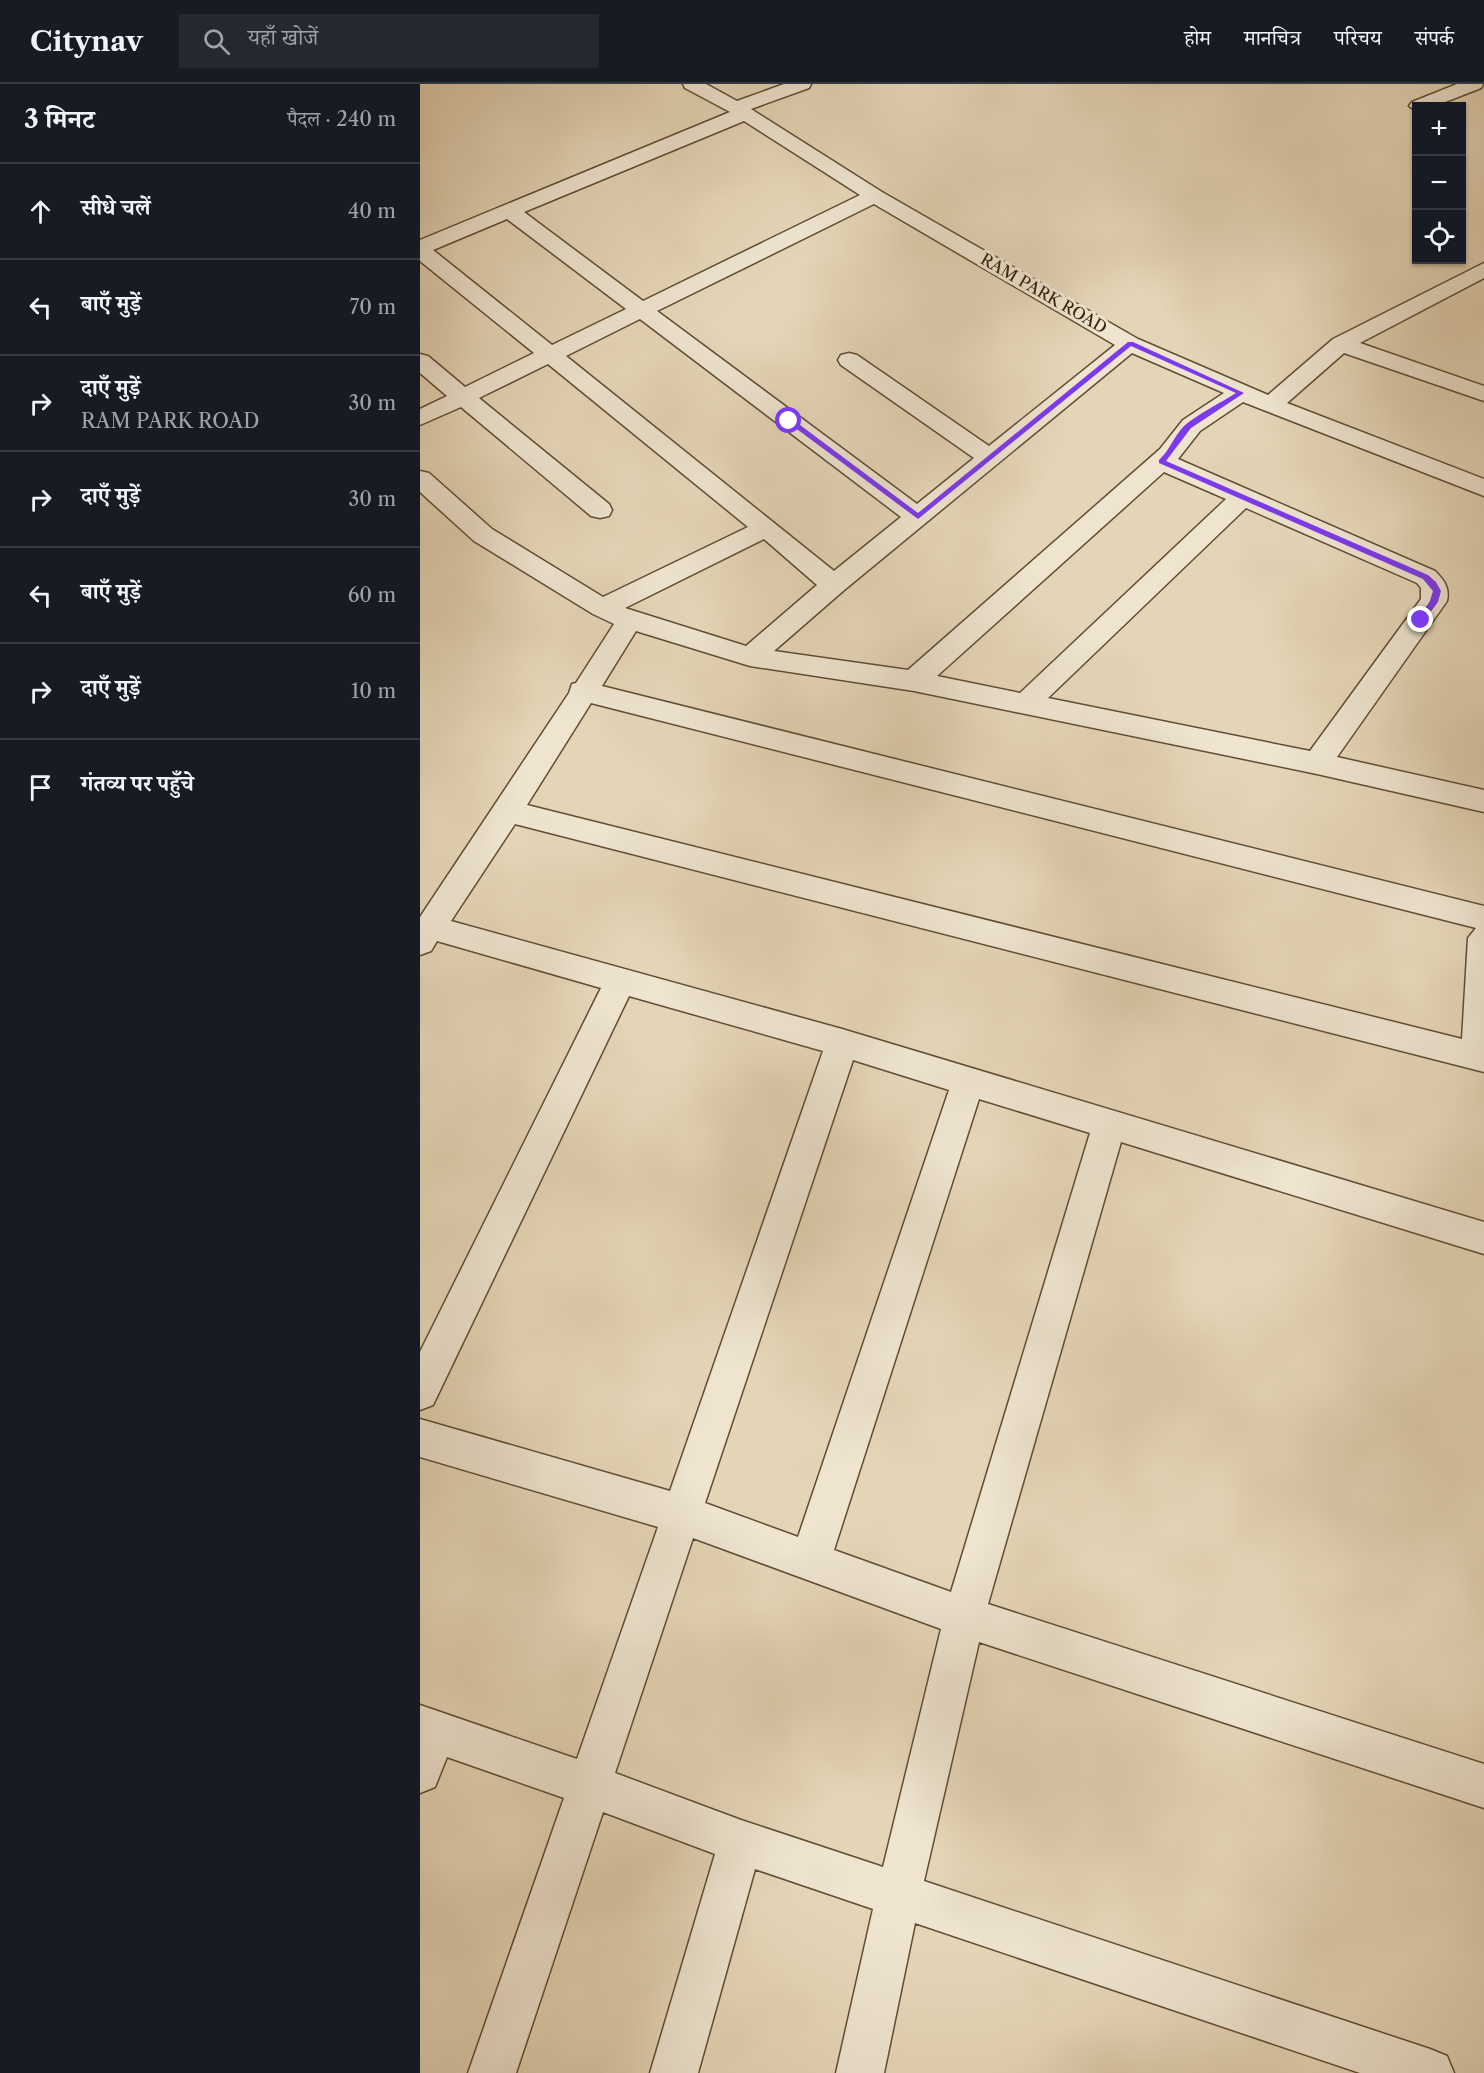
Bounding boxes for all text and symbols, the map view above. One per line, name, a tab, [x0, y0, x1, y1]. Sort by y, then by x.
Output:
search box	[179, 14, 599, 68]
text: Citynav	[30, 24, 143, 58]
text: यहाँ खोजें	[248, 24, 318, 51]
icon: search	[200, 25, 233, 58]
text: होम	[1184, 25, 1211, 50]
text: मानचित्र	[1244, 25, 1301, 50]
text: परिचय	[1334, 25, 1382, 50]
text: संपर्क	[1415, 25, 1454, 50]
map controls	[1412, 102, 1466, 264]
button: +	[1412, 102, 1466, 156]
text: 3 मिनट	[24, 103, 94, 135]
text: पैदल · 240 m	[287, 107, 396, 131]
button: −	[1412, 156, 1466, 210]
text: सीधे चलें	[81, 194, 150, 221]
icon: ahead	[24, 195, 57, 228]
text: 40 m	[348, 199, 396, 223]
button: locate	[1412, 210, 1466, 264]
street label: RAM PARK ROAD	[977, 249, 1111, 337]
text: बाएँ मुड़ें	[81, 290, 141, 317]
icon: left	[24, 291, 57, 324]
text: 70 m	[350, 295, 396, 319]
text: दाएँ मुड़ें	[81, 374, 140, 401]
icon: right	[24, 387, 57, 420]
text: 30 m	[348, 391, 396, 415]
route start	[775, 407, 801, 433]
text: RAM PARK ROAD	[81, 409, 259, 433]
text: दाएँ मुड़ें	[81, 482, 140, 509]
icon: right	[24, 483, 57, 516]
text: 30 m	[348, 487, 396, 511]
text: बाएँ मुड़ें	[81, 578, 141, 605]
icon: left	[24, 579, 57, 612]
text: 60 m	[348, 583, 396, 607]
route end	[1407, 606, 1433, 632]
text: दाएँ मुड़ें	[81, 674, 140, 701]
icon: right	[24, 675, 57, 708]
text: 10 m	[351, 679, 396, 703]
text: गंतव्य पर पहुँचे	[81, 770, 194, 797]
icon: arrive	[24, 771, 57, 804]

